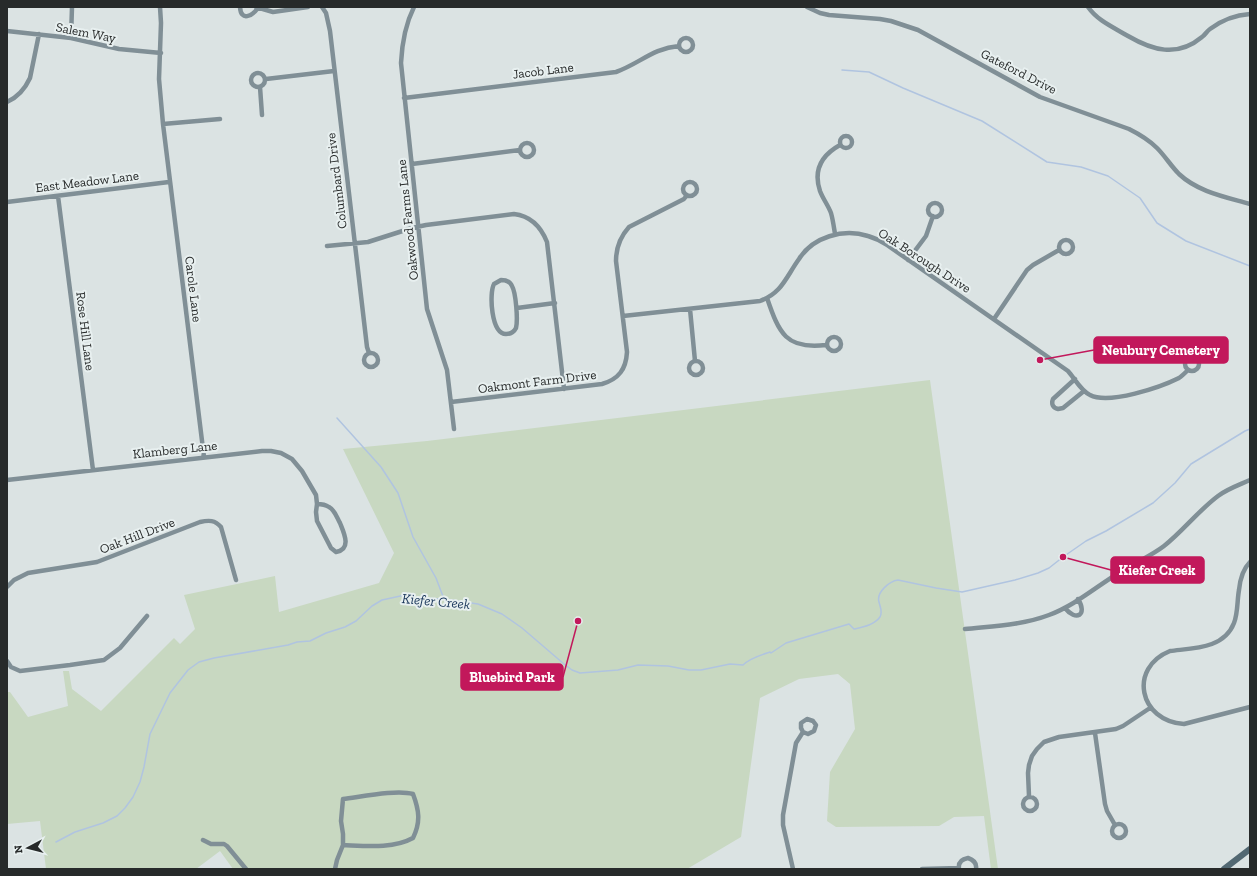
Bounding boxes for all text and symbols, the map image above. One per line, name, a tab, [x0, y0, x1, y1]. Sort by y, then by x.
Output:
street label: Salem Way	[55, 19, 117, 46]
street label: Gateford Drive	[978, 46, 1059, 97]
street label: Jacob Lane	[512, 59, 574, 82]
street label: Columbard Drive	[323, 132, 350, 230]
street label: Oakwood Farms Lane	[394, 159, 421, 281]
street label: East Meadow Lane	[34, 168, 140, 195]
street label: Oak Borough Drive	[876, 225, 974, 296]
street label: Carole Lane	[182, 255, 205, 323]
street label: Rose Hill Lane	[73, 291, 98, 371]
callout: Neubury Cemetery	[1094, 337, 1228, 363]
text: Neubury Cemetery	[1102, 342, 1220, 359]
street label: Oakmont Farm Drive	[477, 367, 597, 396]
street label: Klamberg Lane	[132, 438, 218, 461]
street label: Oak Hill Drive	[97, 514, 177, 557]
callout: Kiefer Creek	[1111, 557, 1204, 583]
text: Kiefer Creek	[1119, 562, 1196, 579]
water label: Kiefer Creek	[401, 590, 471, 613]
callout: Bluebird Park	[461, 664, 563, 690]
text: Bluebird Park	[469, 669, 555, 686]
north arrow	[8, 828, 48, 868]
text: N	[12, 844, 26, 854]

